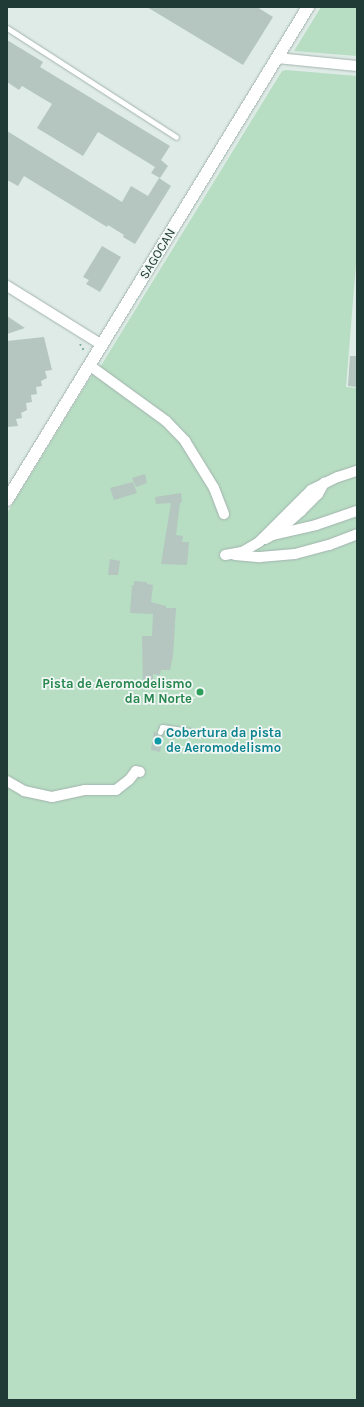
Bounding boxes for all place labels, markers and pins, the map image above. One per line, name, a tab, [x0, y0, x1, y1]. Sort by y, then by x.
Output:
place label: Pista de Aeromodelismo da M Norte	[42, 677, 192, 708]
marker: Pista de Aeromodelismo da M Norte	[195, 687, 205, 697]
place label: Cobertura da pista de Aeromodelismo	[166, 726, 282, 757]
marker: Cobertura da pista de Aeromodelismo	[153, 736, 163, 746]

